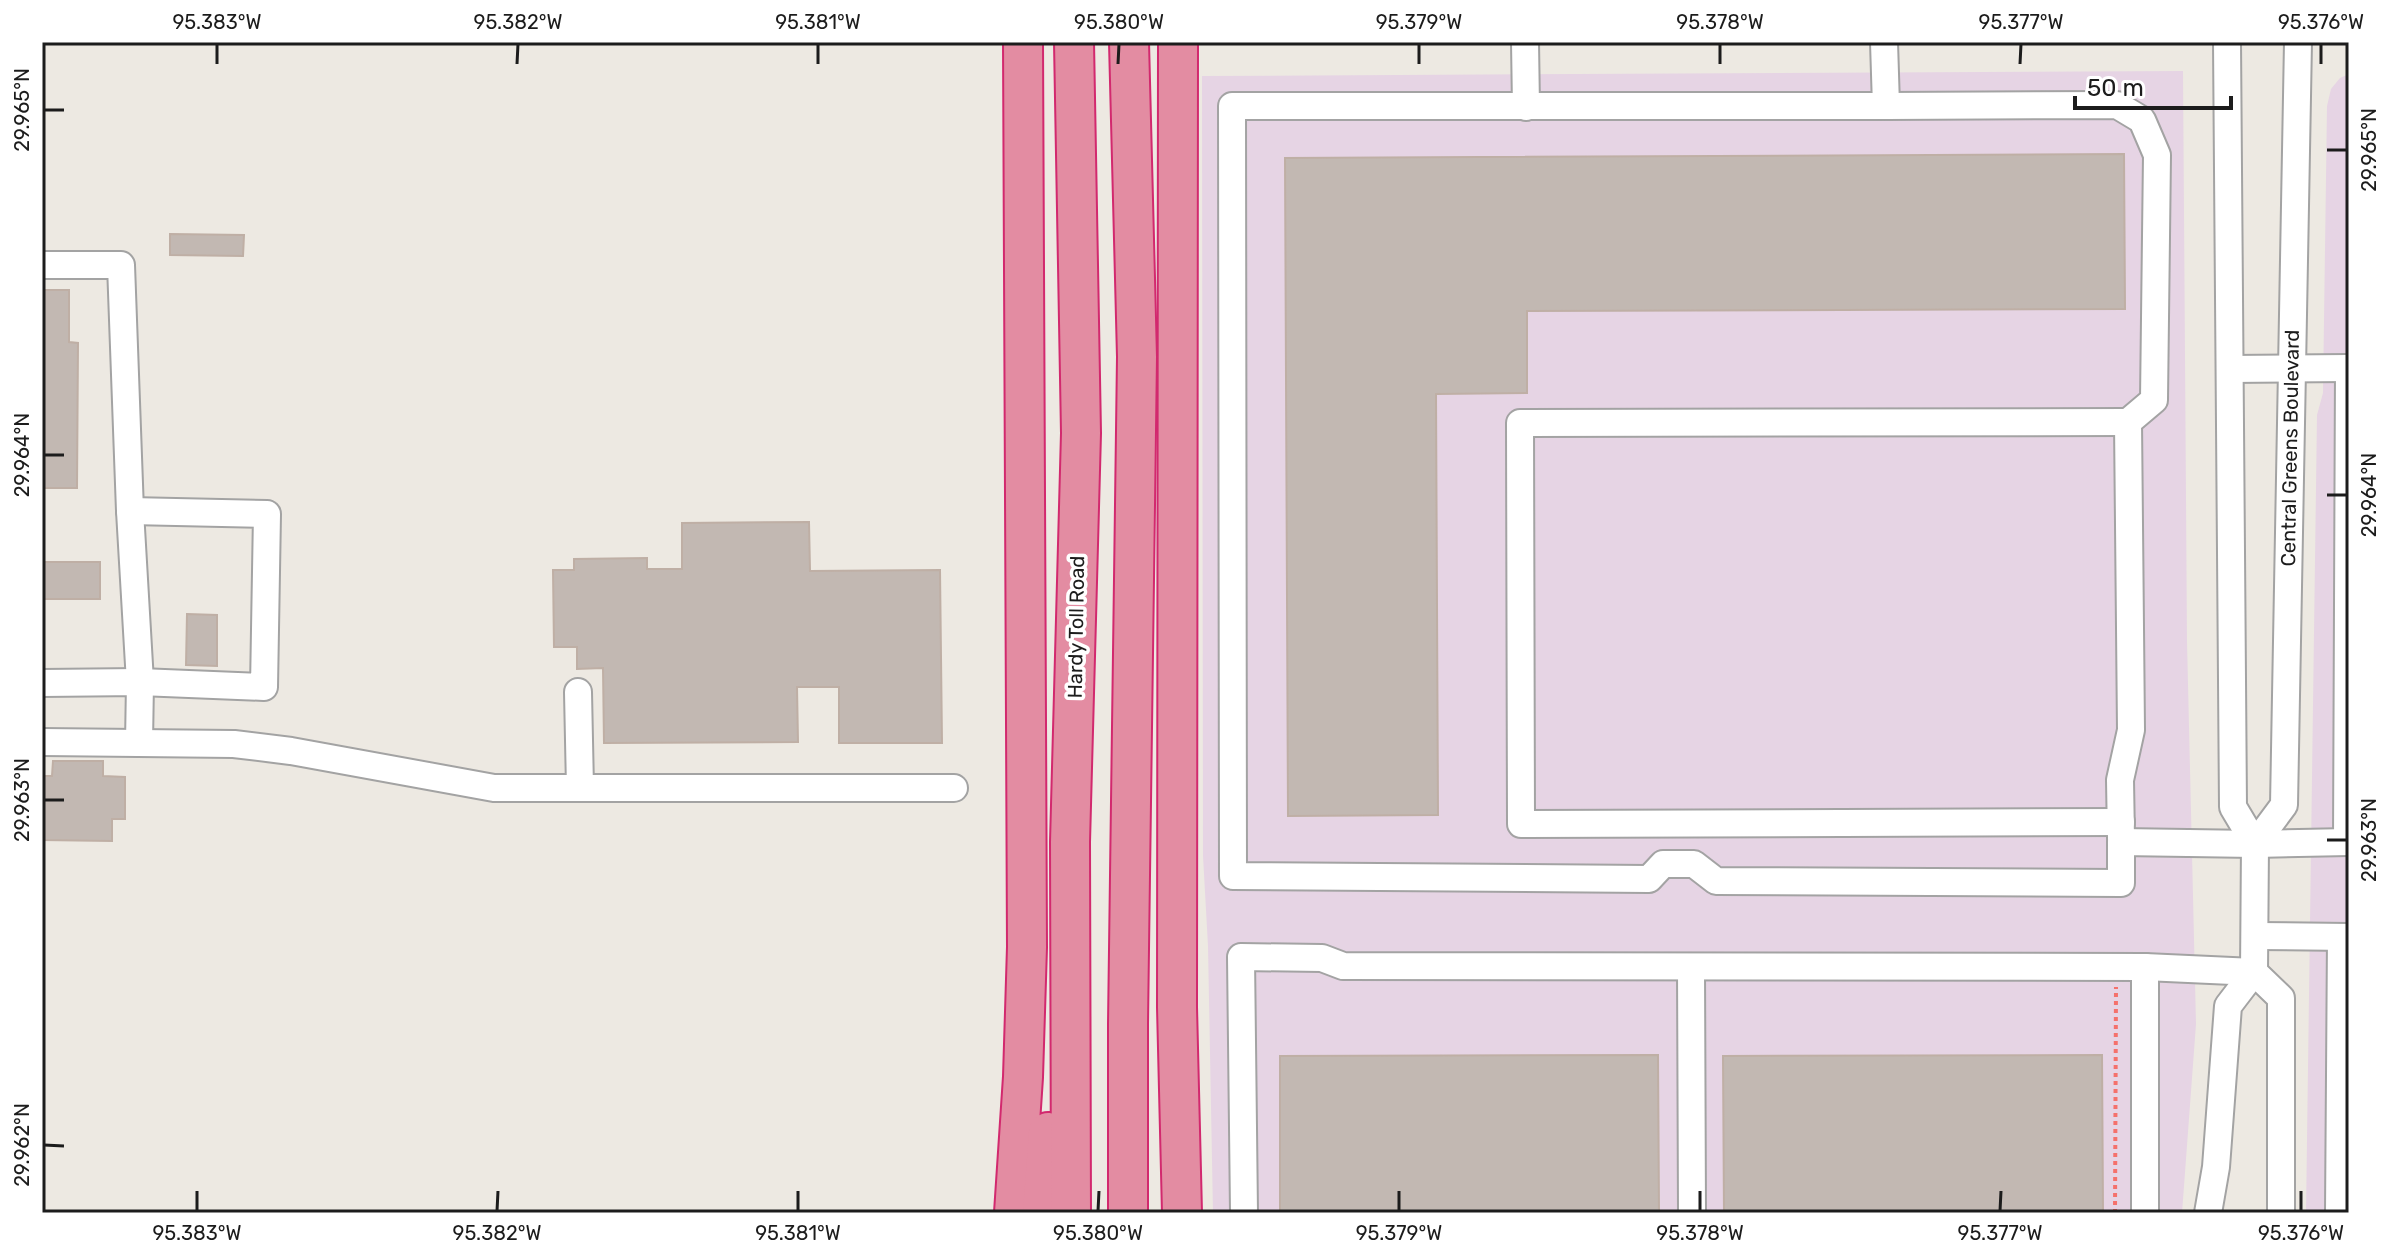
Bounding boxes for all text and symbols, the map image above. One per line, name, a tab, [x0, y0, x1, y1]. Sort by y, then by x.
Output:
text: 95.383°W	[172, 10, 262, 34]
text: 95.382°W	[474, 10, 562, 34]
text: 95.381°W	[775, 10, 861, 34]
text: 95.380°W	[1074, 10, 1164, 34]
text: 95.379°W	[1376, 10, 1462, 34]
text: 95.378°W	[1676, 10, 1764, 34]
text: 95.377°W	[1979, 10, 2063, 34]
text: 95.376°W	[2278, 10, 2364, 34]
scale bar	[2075, 60, 2231, 110]
text: 29.965°N	[10, 68, 34, 152]
text: 50 m	[2087, 74, 2144, 102]
text: 29.965°N	[2357, 108, 2381, 192]
street label: Central Greens Boulevard	[2276, 329, 2304, 567]
text: 29.964°N	[10, 413, 34, 497]
text: 29.964°N	[2357, 453, 2381, 537]
street label: Hardy Toll Road	[1063, 555, 1089, 699]
text: 29.963°N	[10, 758, 34, 842]
text: 29.963°N	[2357, 798, 2381, 882]
text: 29.962°N	[10, 1103, 34, 1187]
text: 95.383°W	[152, 1221, 242, 1245]
text: 95.382°W	[453, 1221, 541, 1245]
text: 95.381°W	[755, 1221, 841, 1245]
text: 95.380°W	[1053, 1221, 1143, 1245]
text: 95.379°W	[1356, 1221, 1442, 1245]
text: 95.378°W	[1656, 1221, 1744, 1245]
text: 95.377°W	[1958, 1221, 2042, 1245]
text: 95.376°W	[2258, 1221, 2344, 1245]

